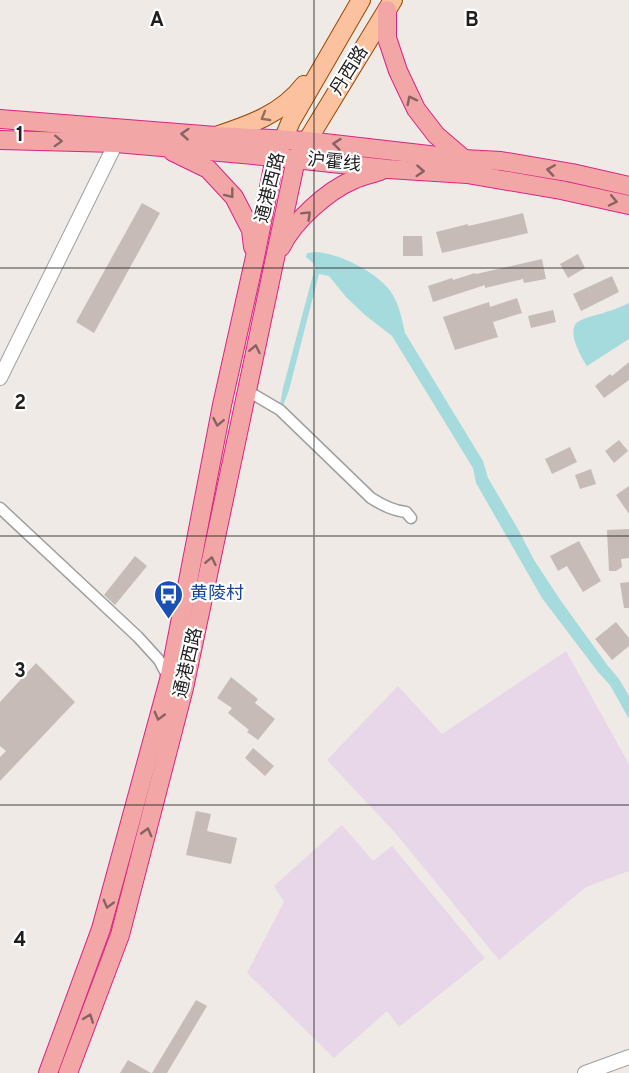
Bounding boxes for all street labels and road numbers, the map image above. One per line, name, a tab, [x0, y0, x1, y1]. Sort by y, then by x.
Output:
street label: 丹西路	[326, 42, 374, 100]
street label: 沪霍线	[306, 149, 362, 177]
street label: 通港西路	[251, 150, 291, 226]
street label: 通港西路	[170, 625, 208, 701]

